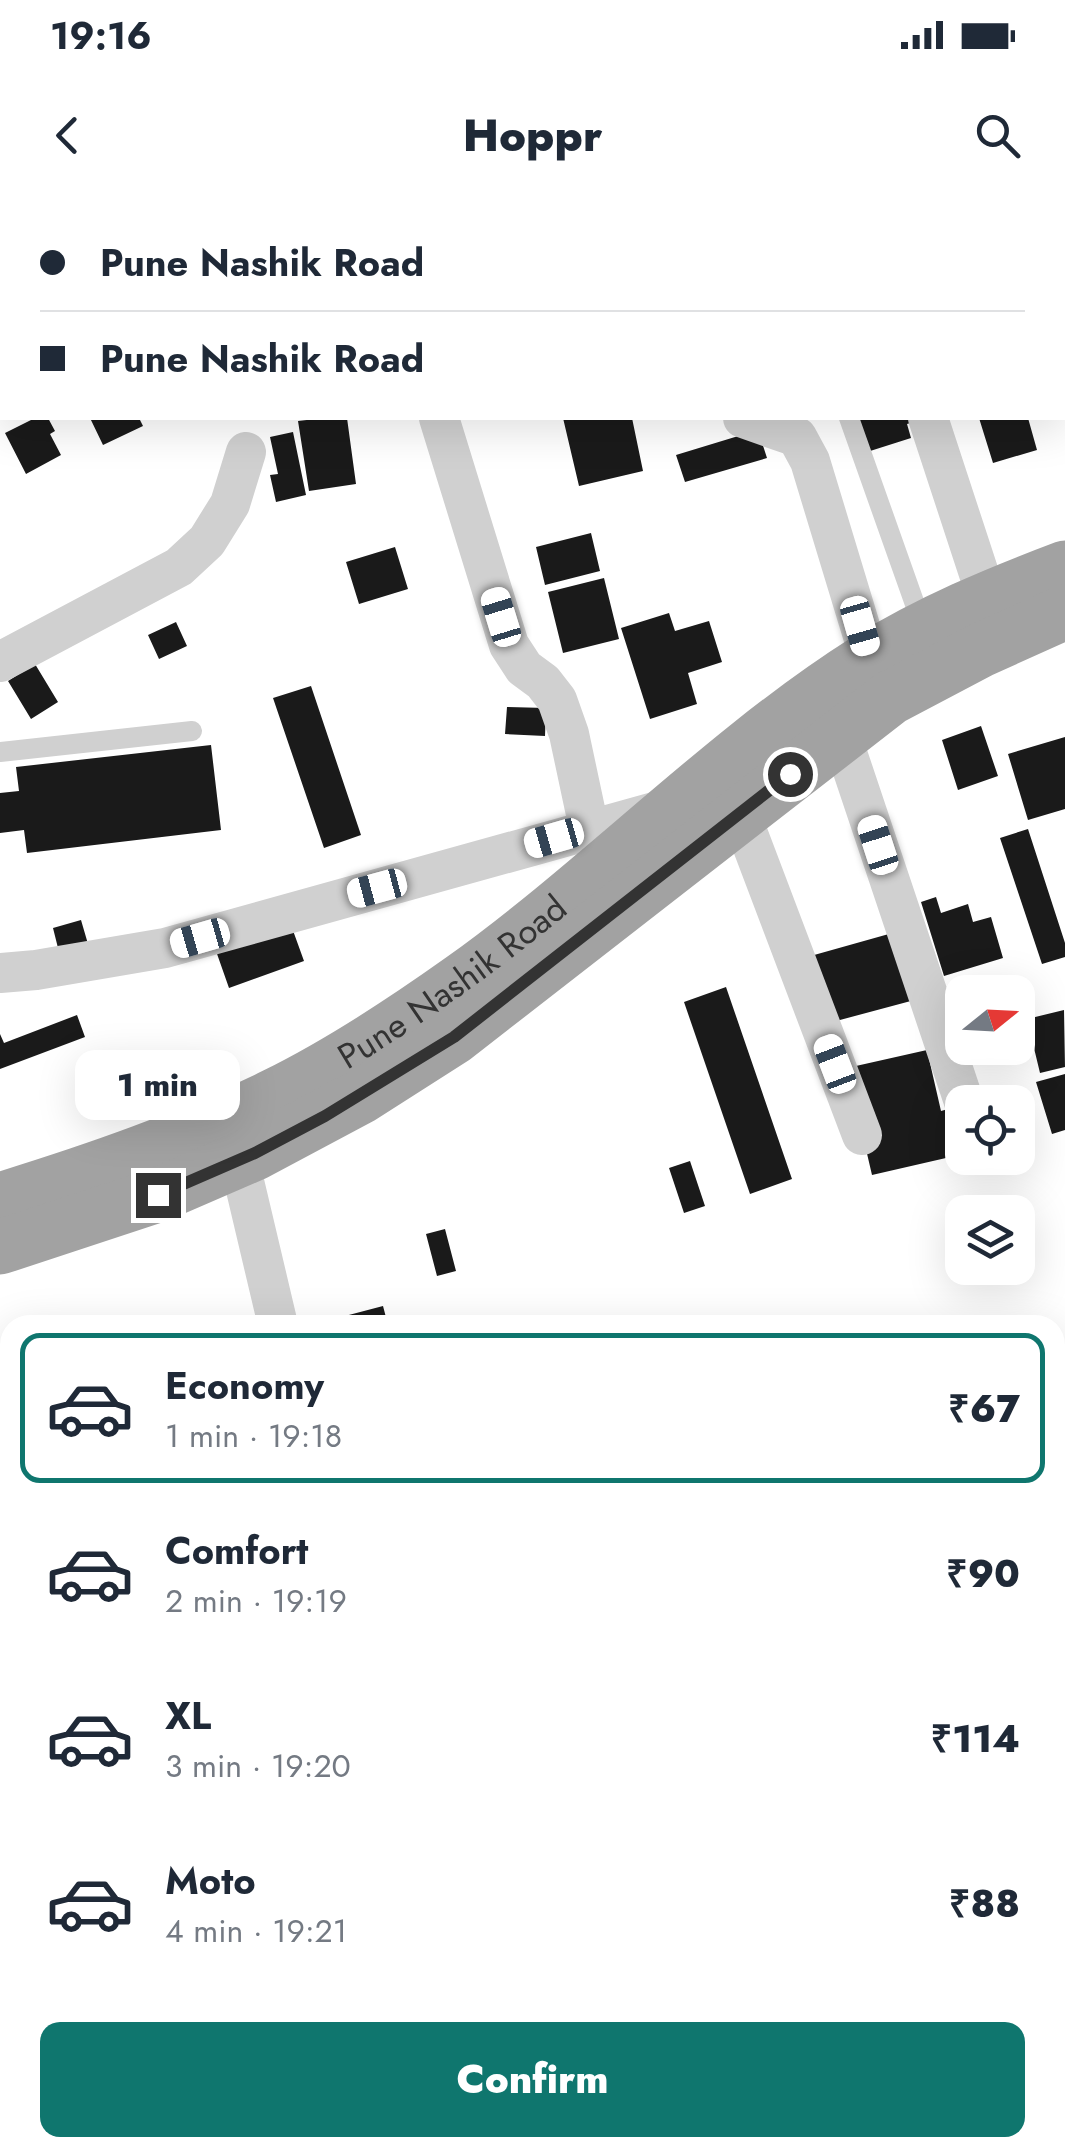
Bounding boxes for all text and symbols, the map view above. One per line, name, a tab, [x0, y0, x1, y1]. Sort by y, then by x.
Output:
text: 19:16	[50, 8, 152, 63]
text: Hoppr	[463, 103, 602, 168]
icon: back	[40, 108, 95, 163]
icon: search	[970, 108, 1025, 163]
text: Pune Nashik Road	[100, 235, 424, 290]
text: Pune Nashik Road	[100, 331, 424, 386]
car	[478, 584, 524, 650]
car	[837, 593, 883, 659]
route start	[768, 752, 813, 797]
car	[854, 812, 902, 878]
car	[521, 815, 587, 861]
car	[344, 866, 410, 910]
street label: Pune Nashik Road	[328, 884, 577, 1081]
car	[167, 915, 233, 961]
north arrow	[945, 975, 1035, 1065]
map controls	[945, 975, 1035, 1285]
car	[810, 1031, 860, 1097]
callout: 1 min	[76, 1050, 240, 1120]
text: 1 min	[117, 1062, 198, 1108]
button: locate	[945, 1085, 1035, 1175]
route end	[136, 1173, 181, 1218]
button: layers	[945, 1195, 1035, 1285]
text: Economy	[165, 1358, 324, 1413]
icon: car	[45, 1363, 135, 1453]
text: ₹67	[948, 1381, 1020, 1436]
text: 1 min · 19:18	[165, 1413, 342, 1459]
text: Comfort	[165, 1523, 308, 1578]
icon: car	[45, 1528, 135, 1618]
text: ₹90	[946, 1546, 1020, 1601]
text: 2 min · 19:19	[165, 1578, 347, 1624]
text: XL	[165, 1688, 211, 1743]
icon: car	[45, 1693, 135, 1783]
text: ₹114	[930, 1711, 1020, 1766]
text: 3 min · 19:20	[165, 1743, 351, 1789]
text: Moto	[165, 1853, 256, 1908]
icon: car	[45, 1858, 135, 1948]
text: ₹88	[949, 1876, 1020, 1931]
text: 4 min · 19:21	[165, 1908, 347, 1954]
button: Confirm	[40, 2022, 1025, 2137]

